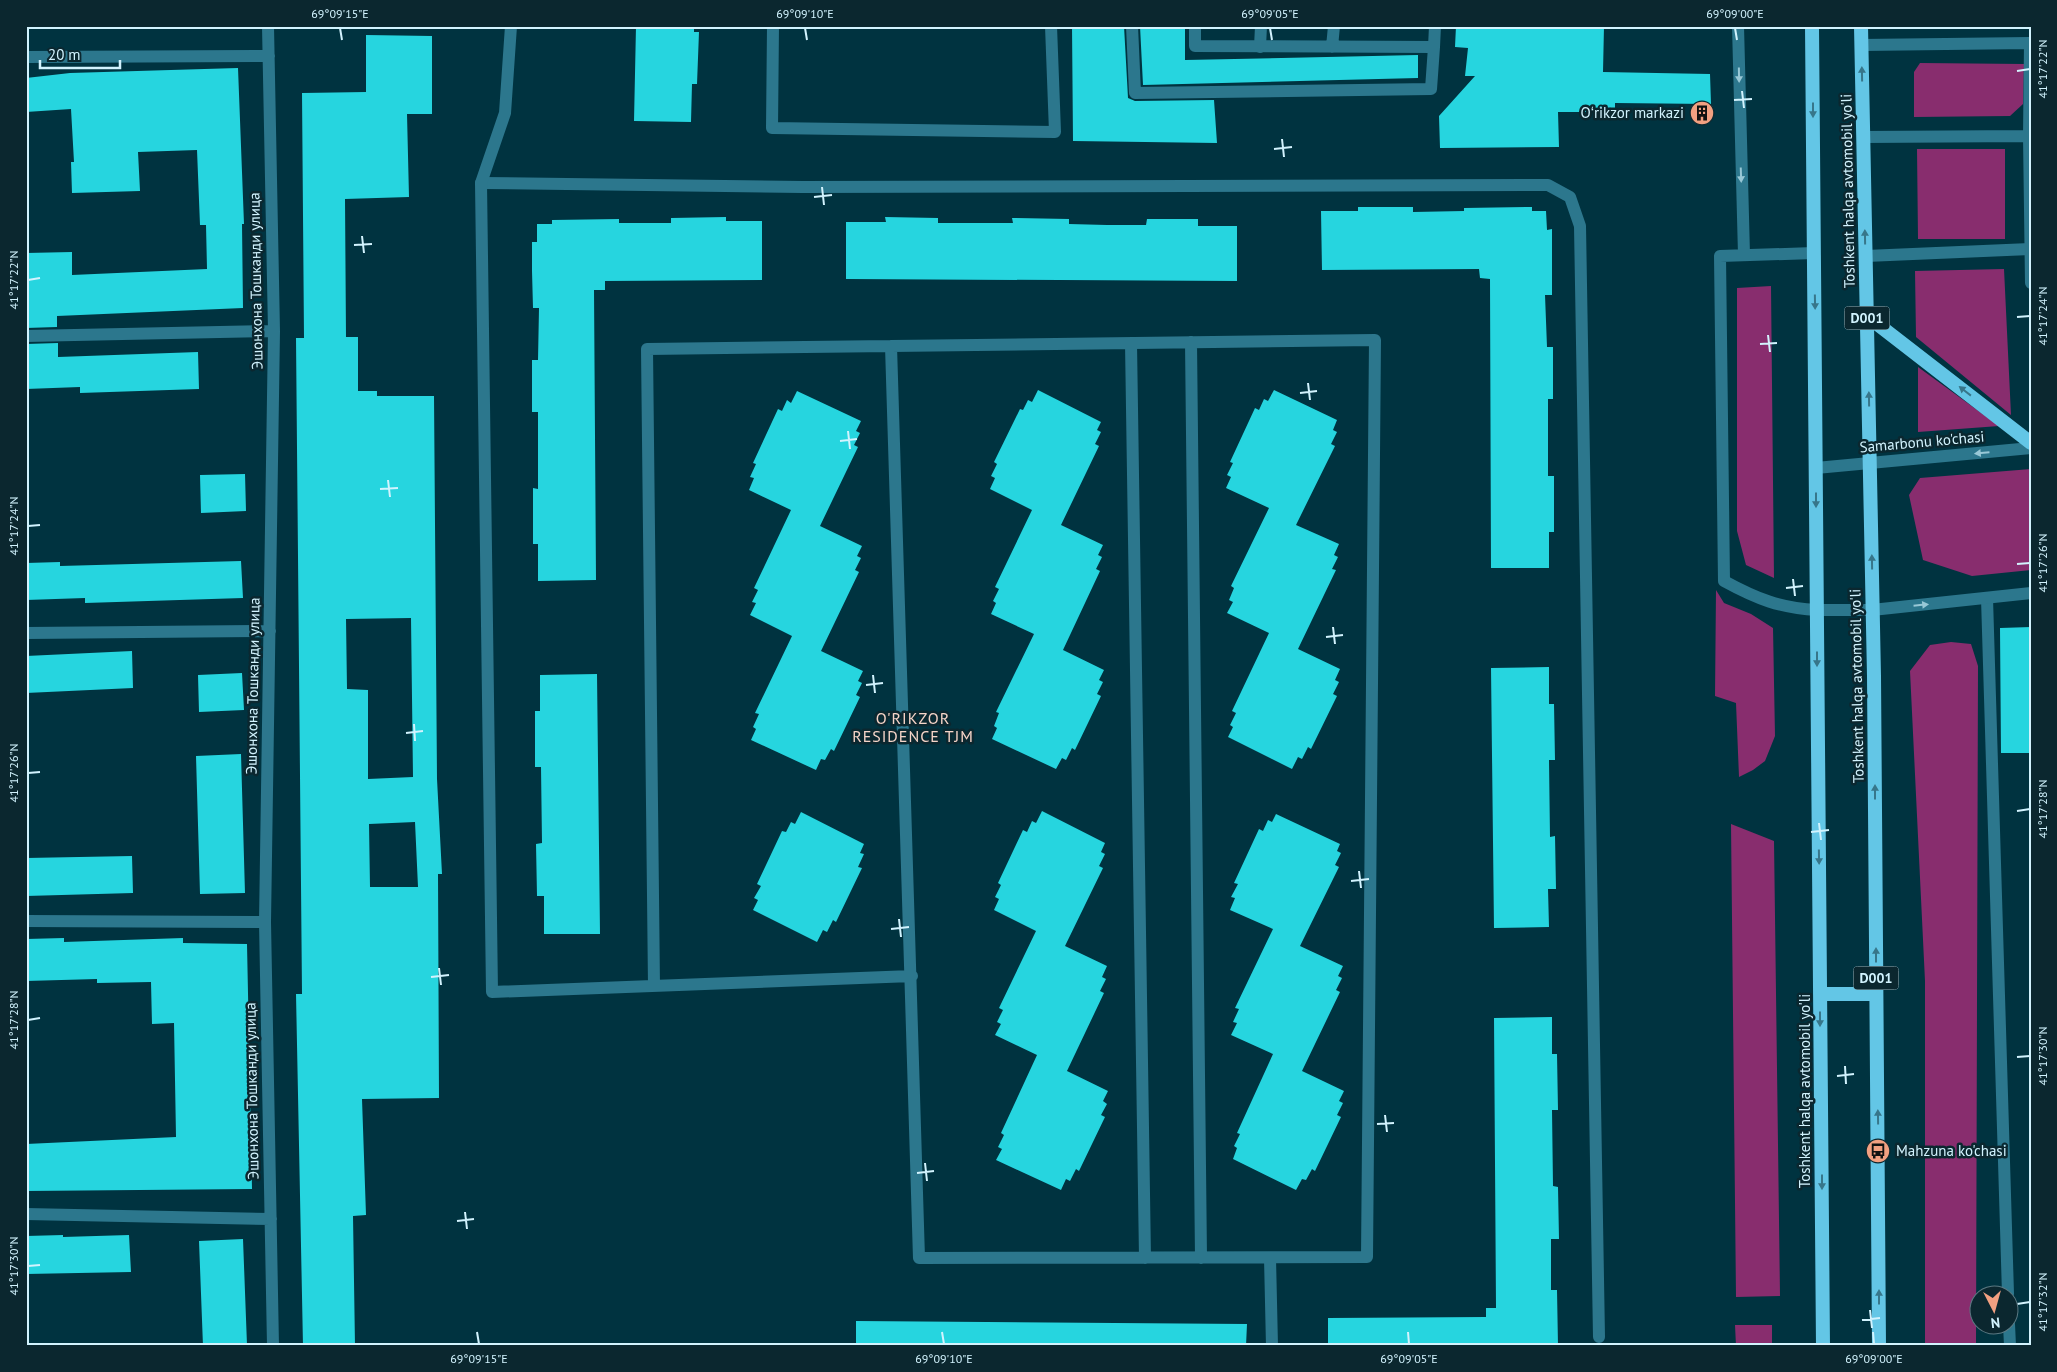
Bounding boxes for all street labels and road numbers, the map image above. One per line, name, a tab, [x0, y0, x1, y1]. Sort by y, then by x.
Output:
street label: Toshkent halqa avtomobil yo'li	[1836, 94, 1859, 288]
street label: Эшонхона Тошканди улица	[244, 192, 267, 370]
road number: D001	[1844, 306, 1890, 330]
street label: Samarbonu ko'chasi	[1859, 427, 1985, 456]
street label: Toshkent halqa avtomobil yo'li	[1845, 589, 1868, 783]
street label: Эшонхона Тошканди улица	[241, 597, 264, 775]
road number: D001	[1854, 966, 1898, 990]
street label: Toshkent halqa avtomobil yo'li	[1795, 994, 1814, 1188]
street label: Эшонхона Тошканди улица	[240, 1002, 263, 1180]

